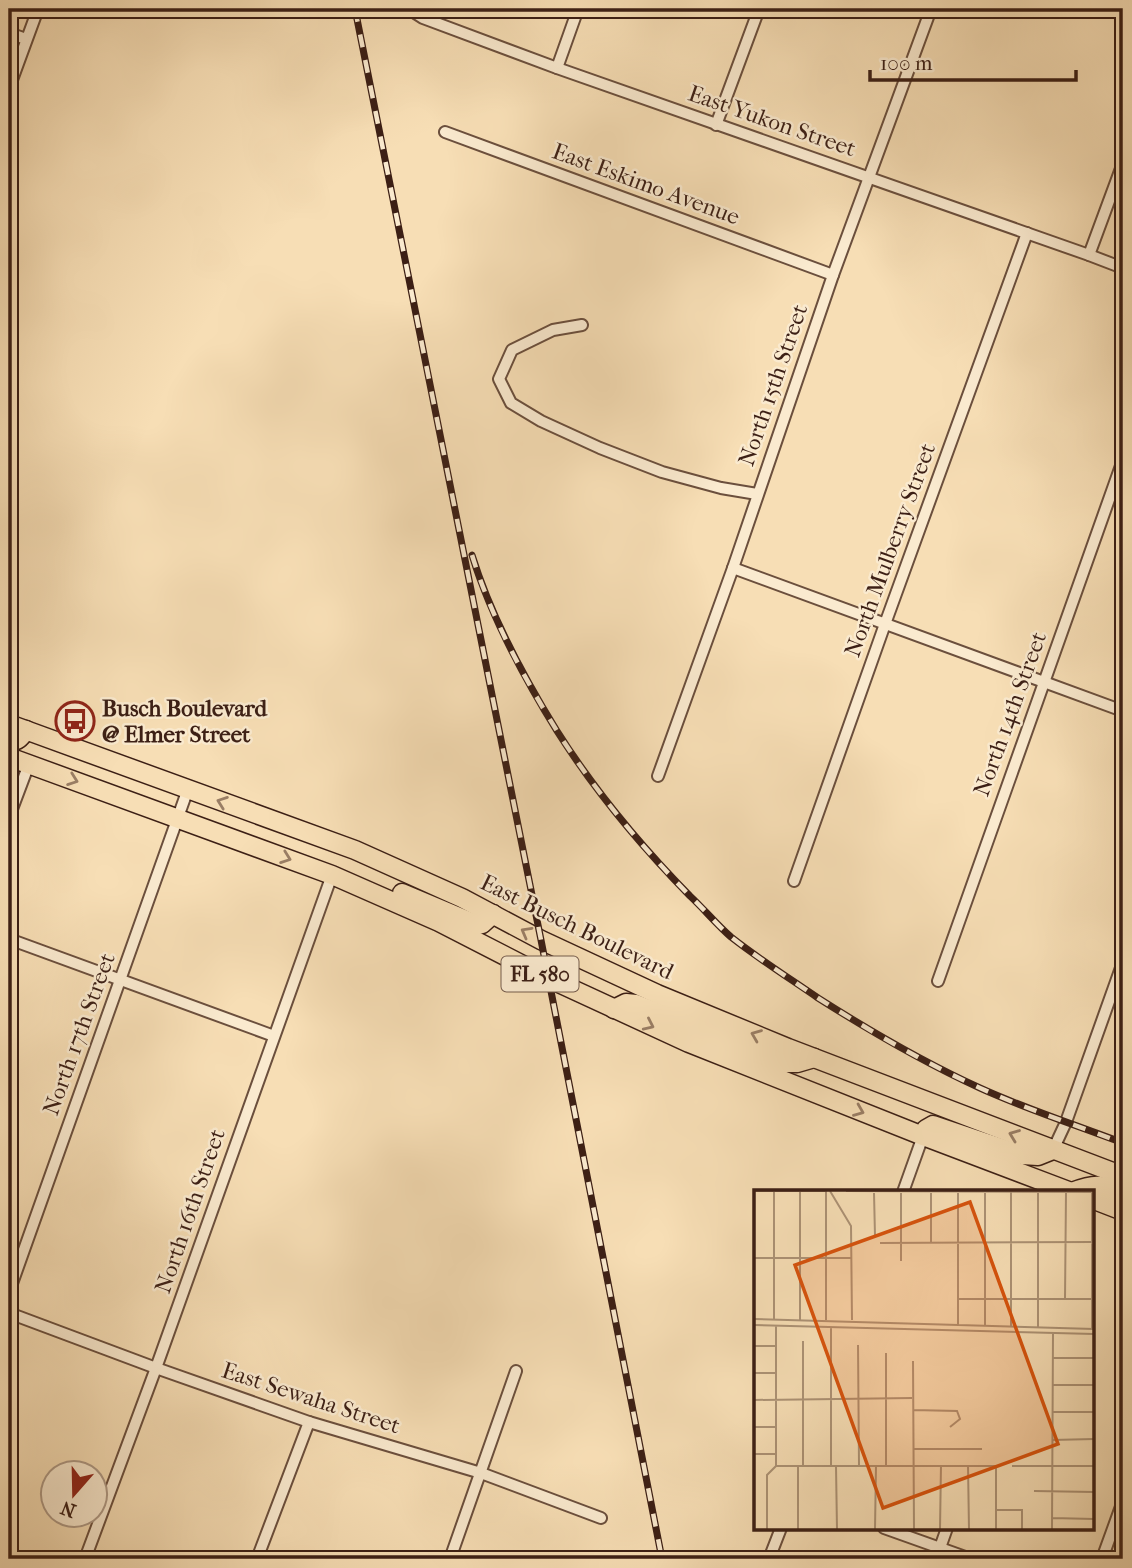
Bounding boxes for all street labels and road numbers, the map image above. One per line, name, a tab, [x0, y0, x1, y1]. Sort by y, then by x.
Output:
street label: East Yukon Street	[685, 80, 859, 162]
street label: East Eskimo Avenue	[549, 138, 743, 230]
street label: North 15th Street	[733, 301, 813, 469]
street label: North Mulberry Street	[839, 439, 941, 661]
street label: North 14th Street	[968, 628, 1052, 800]
street label: East Busch Boulevard	[476, 869, 678, 986]
street label: North 17th Street	[37, 949, 121, 1119]
road number: FL 580	[502, 956, 578, 992]
street label: North 16th Street	[149, 1125, 231, 1297]
street label: East Sewaha Street	[218, 1356, 404, 1440]

